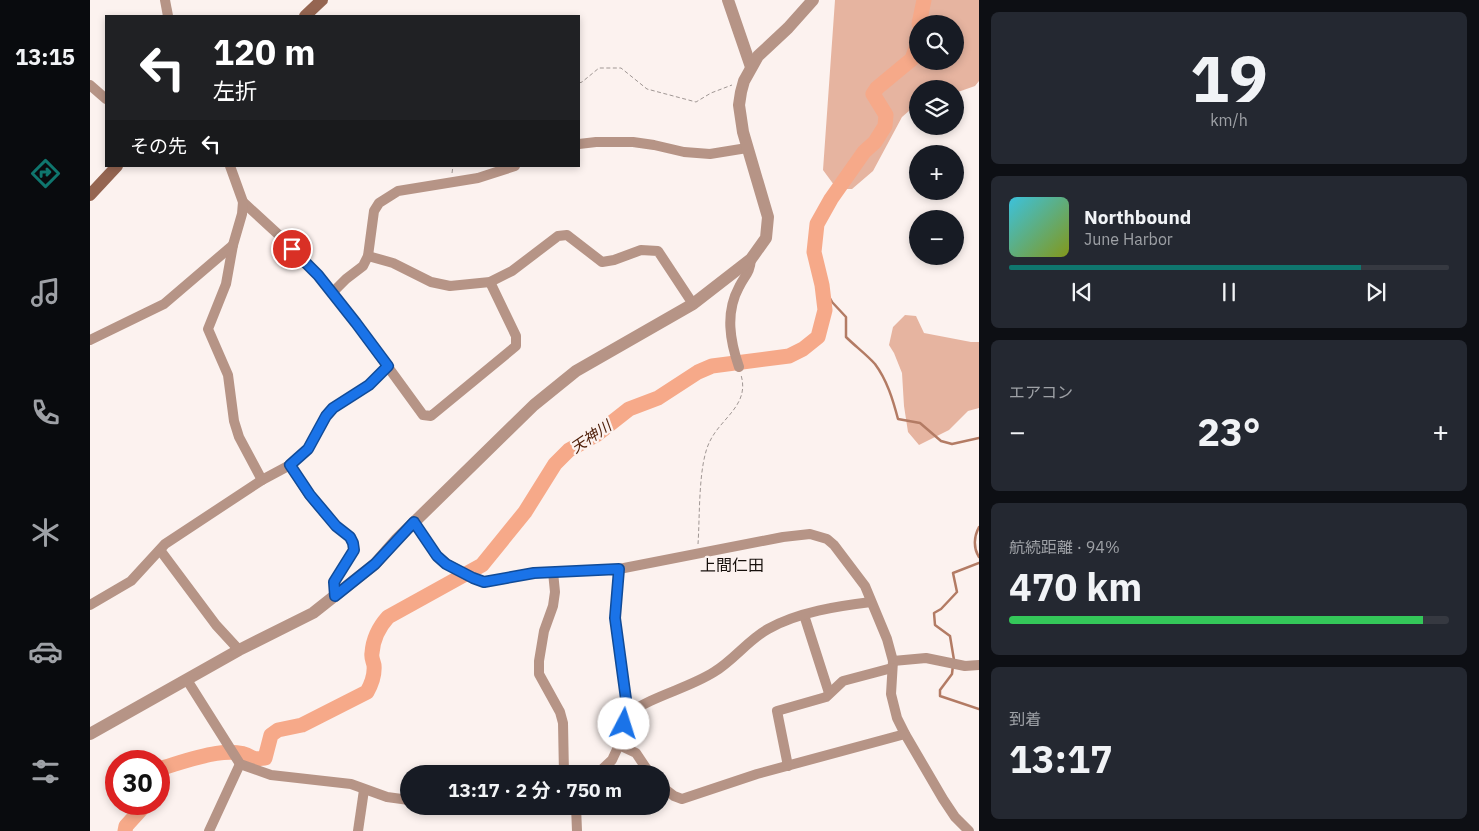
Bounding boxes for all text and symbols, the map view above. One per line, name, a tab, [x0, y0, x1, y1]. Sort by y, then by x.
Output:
map controls	[909, 15, 964, 265]
button: search	[909, 15, 964, 70]
text: 120 m	[213, 29, 316, 75]
icon: left	[130, 35, 195, 100]
text: 19	[1190, 35, 1268, 120]
text: 13:15	[15, 42, 75, 71]
text: 左折	[213, 76, 257, 105]
button: layers	[909, 80, 964, 135]
text: km/h	[1210, 110, 1248, 130]
icon: left	[197, 130, 225, 158]
text: その先	[130, 134, 187, 158]
button: +	[909, 145, 964, 200]
icon: directions	[28, 156, 63, 191]
text: Northbound	[1084, 205, 1191, 229]
button: −	[909, 210, 964, 265]
pin	[271, 228, 313, 270]
text: June Harbor	[1084, 229, 1173, 249]
icon: arrive	[278, 235, 306, 263]
icon: music	[28, 275, 63, 310]
icon: previous	[1068, 278, 1096, 306]
icon: pause	[1215, 278, 1243, 306]
icon: next	[1362, 278, 1390, 306]
text: エアコン	[1009, 382, 1073, 402]
icon: phone	[28, 395, 63, 430]
text: 23°	[1197, 407, 1261, 456]
text: −	[1009, 413, 1026, 450]
text: +	[1432, 413, 1449, 450]
water label: 天神川	[567, 415, 616, 457]
icon: climate	[28, 515, 63, 550]
text: 航続距離 · 94%	[1009, 537, 1120, 557]
district label: 上間仁田	[700, 555, 764, 575]
text: 470 km	[1009, 562, 1142, 611]
icon: car	[28, 634, 63, 669]
position arrow	[597, 697, 649, 749]
text: 到着	[1009, 709, 1041, 729]
text: 13:17	[1009, 734, 1113, 783]
speed limit sign: 30	[105, 750, 170, 815]
icon: filters	[28, 754, 63, 789]
text: 13:17 · 2 分 · 750 m	[448, 778, 622, 802]

